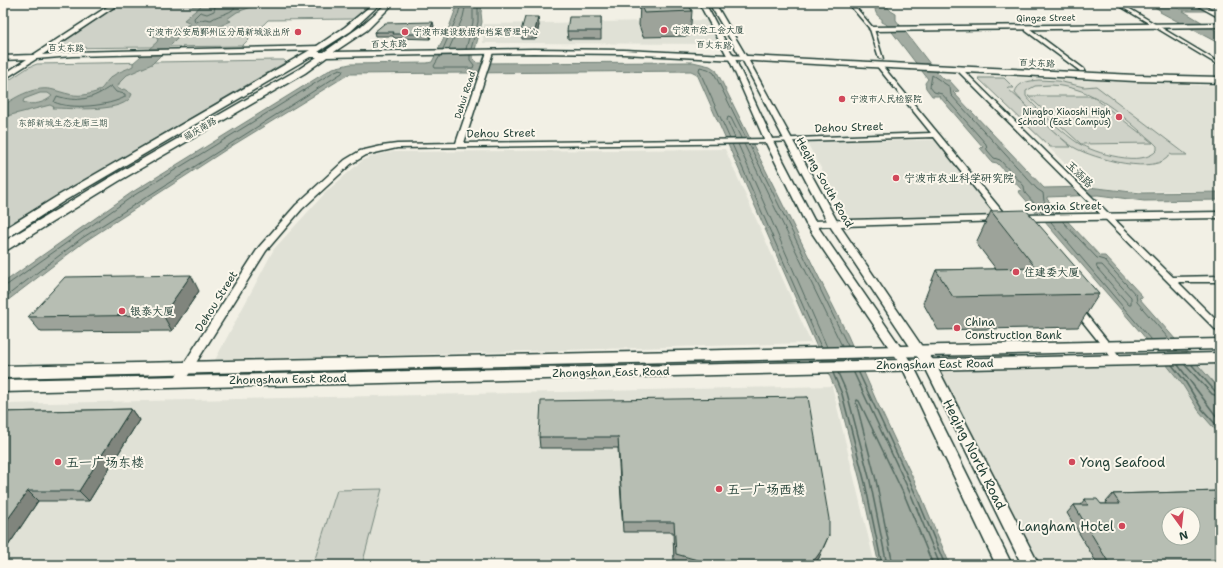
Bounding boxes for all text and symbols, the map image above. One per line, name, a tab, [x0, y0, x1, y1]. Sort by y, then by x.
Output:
street label: Qingze Street	[1016, 11, 1076, 25]
place label: 宁波市总工会大厦	[672, 24, 744, 36]
marker: 宁波市总工会大厦	[659, 25, 669, 35]
place label: 宁波市公安局鄞州区分局新城派出所	[146, 26, 290, 38]
place label: 宁波市建设数据和档案管理中心	[413, 26, 539, 38]
marker: 宁波市公安局鄞州区分局新城派出所	[293, 27, 303, 37]
marker: 宁波市建设数据和档案管理中心	[400, 27, 410, 37]
street label: 百丈东路	[371, 38, 407, 50]
street label: 百丈东路	[696, 38, 732, 52]
street label: 百丈东路	[48, 41, 84, 55]
street label: 百丈东路	[1019, 56, 1055, 70]
street label: Dehui Road	[452, 69, 478, 120]
place label: 宁波市人民检察院	[850, 93, 922, 105]
marker: 宁波市人民检察院	[837, 94, 847, 104]
place label: Ningbo Xiaoshi High School (East Campus)	[1018, 106, 1111, 128]
marker: Ningbo Xiaoshi High School (East Campus)	[1114, 112, 1124, 122]
street label: 福庆南路	[181, 115, 219, 143]
park label: 东部新城生态走廊三期	[18, 117, 108, 129]
street label: Dehou Street	[814, 119, 884, 136]
street label: Dehou Street	[466, 125, 536, 142]
street label: Heqing South Road	[792, 134, 857, 230]
street label: 玉涵路	[1063, 157, 1097, 191]
place label: 宁波市农业科学研究院	[904, 171, 1014, 186]
marker: 宁波市农业科学研究院	[891, 173, 901, 183]
street label: Songxia Street	[1024, 198, 1102, 215]
place label: 住建委大厦	[1024, 265, 1079, 280]
marker: 住建委大厦	[1011, 267, 1021, 277]
street label: Dehou Street	[192, 268, 241, 334]
place label: 银泰大厦	[130, 304, 174, 319]
marker: 银泰大厦	[117, 306, 127, 316]
place label: China Construction Bank	[965, 315, 1062, 343]
marker: China Construction Bank	[952, 323, 962, 333]
street label: Zhongshan East Road	[876, 356, 994, 373]
street label: Zhongshan East Road	[552, 364, 670, 381]
street label: Zhongshan East Road	[229, 371, 347, 388]
street label: Heqing North Road	[939, 396, 1010, 512]
place label: 五一广场东楼	[66, 454, 144, 471]
place label: Yong Seafood	[1080, 454, 1165, 471]
marker: 五一广场东楼	[53, 457, 63, 467]
marker: Yong Seafood	[1067, 457, 1077, 467]
place label: 五一广场西楼	[727, 481, 805, 498]
marker: 五一广场西楼	[714, 484, 724, 494]
north arrow	[1161, 506, 1201, 546]
place label: Langham Hotel	[1018, 518, 1114, 535]
marker: Langham Hotel	[1117, 521, 1127, 531]
text: N	[1177, 527, 1190, 544]

